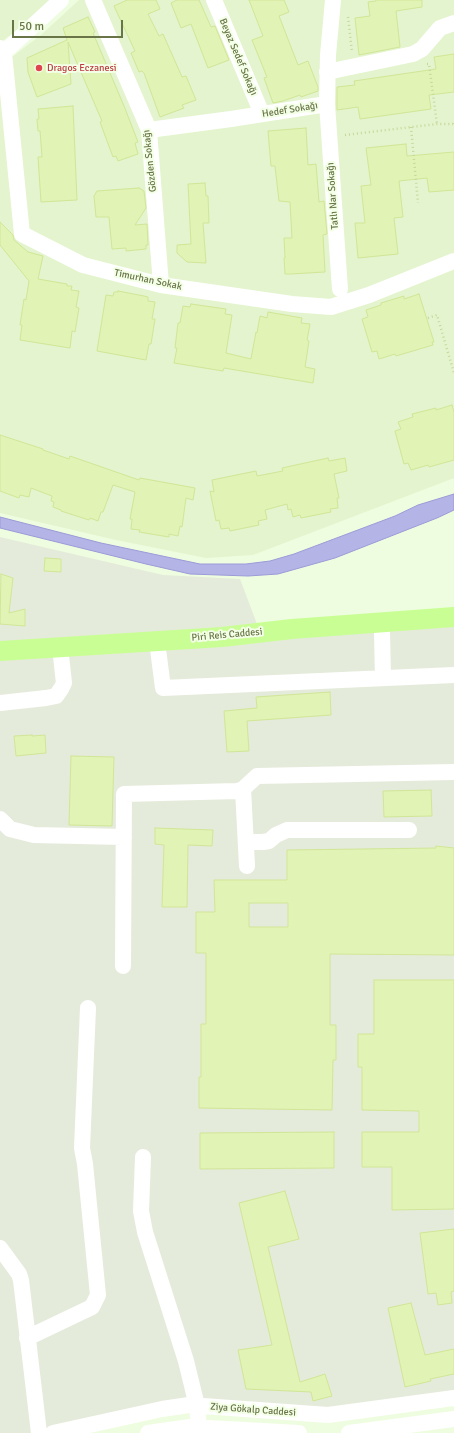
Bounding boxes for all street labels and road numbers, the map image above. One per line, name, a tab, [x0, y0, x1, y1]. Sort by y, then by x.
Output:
street label: Beyaz Sedef Sokağı	[216, 17, 260, 97]
street label: Hedef Sokağı	[261, 100, 319, 120]
street label: Gözden Sokağı	[141, 129, 159, 193]
street label: Tatlı Nar Sokağı	[325, 162, 341, 230]
street label: Timurhan Sokak	[113, 267, 183, 293]
street label: Piri Reis Caddesi	[191, 626, 263, 644]
street label: Ziya Gökalp Caddesi	[210, 1401, 296, 1419]

